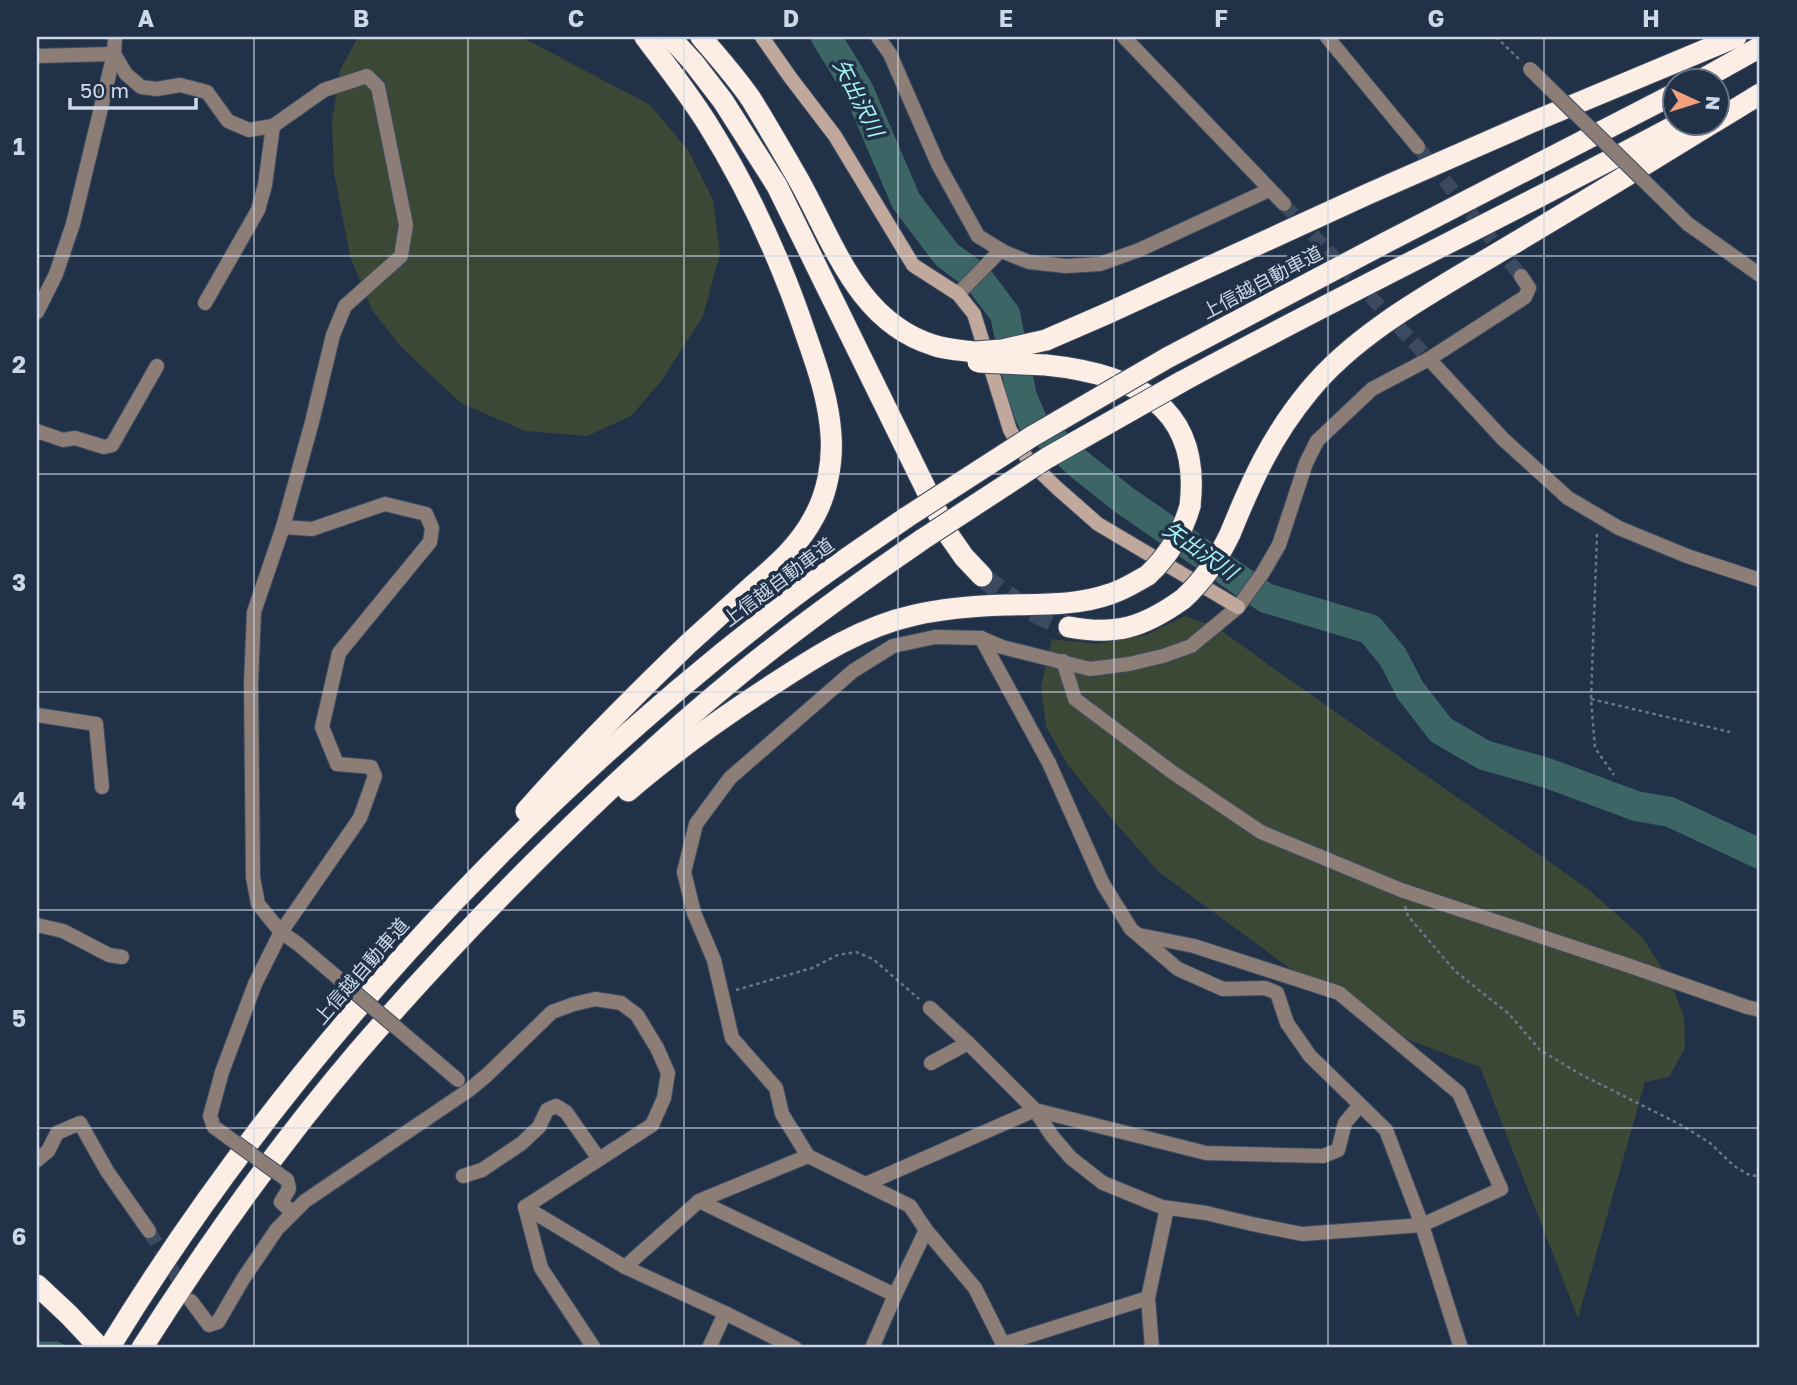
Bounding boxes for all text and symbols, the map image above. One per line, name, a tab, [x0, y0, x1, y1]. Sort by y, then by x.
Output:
text: A	[138, 4, 155, 32]
text: B	[353, 4, 369, 32]
text: C	[568, 4, 584, 32]
text: D	[783, 4, 799, 32]
text: E	[999, 4, 1013, 32]
text: F	[1214, 4, 1228, 32]
text: G	[1428, 4, 1444, 32]
text: H	[1642, 4, 1660, 32]
water label: 矢出沢川	[828, 54, 890, 143]
scale bar	[70, 66, 196, 110]
north arrow	[1660, 66, 1730, 136]
text: 50 m	[80, 77, 129, 103]
text: N	[1701, 95, 1725, 111]
text: 1	[13, 132, 25, 160]
street label: 上信越自動車道	[1198, 240, 1326, 323]
text: 2	[12, 350, 26, 378]
water label: 矢出沢川	[1159, 515, 1244, 586]
street label: 上信越自動車道	[718, 532, 838, 631]
text: 3	[12, 568, 26, 596]
text: 4	[12, 786, 26, 814]
street label: 上信越自動車道	[308, 913, 413, 1028]
text: 5	[12, 1004, 26, 1032]
text: 6	[12, 1222, 26, 1250]

